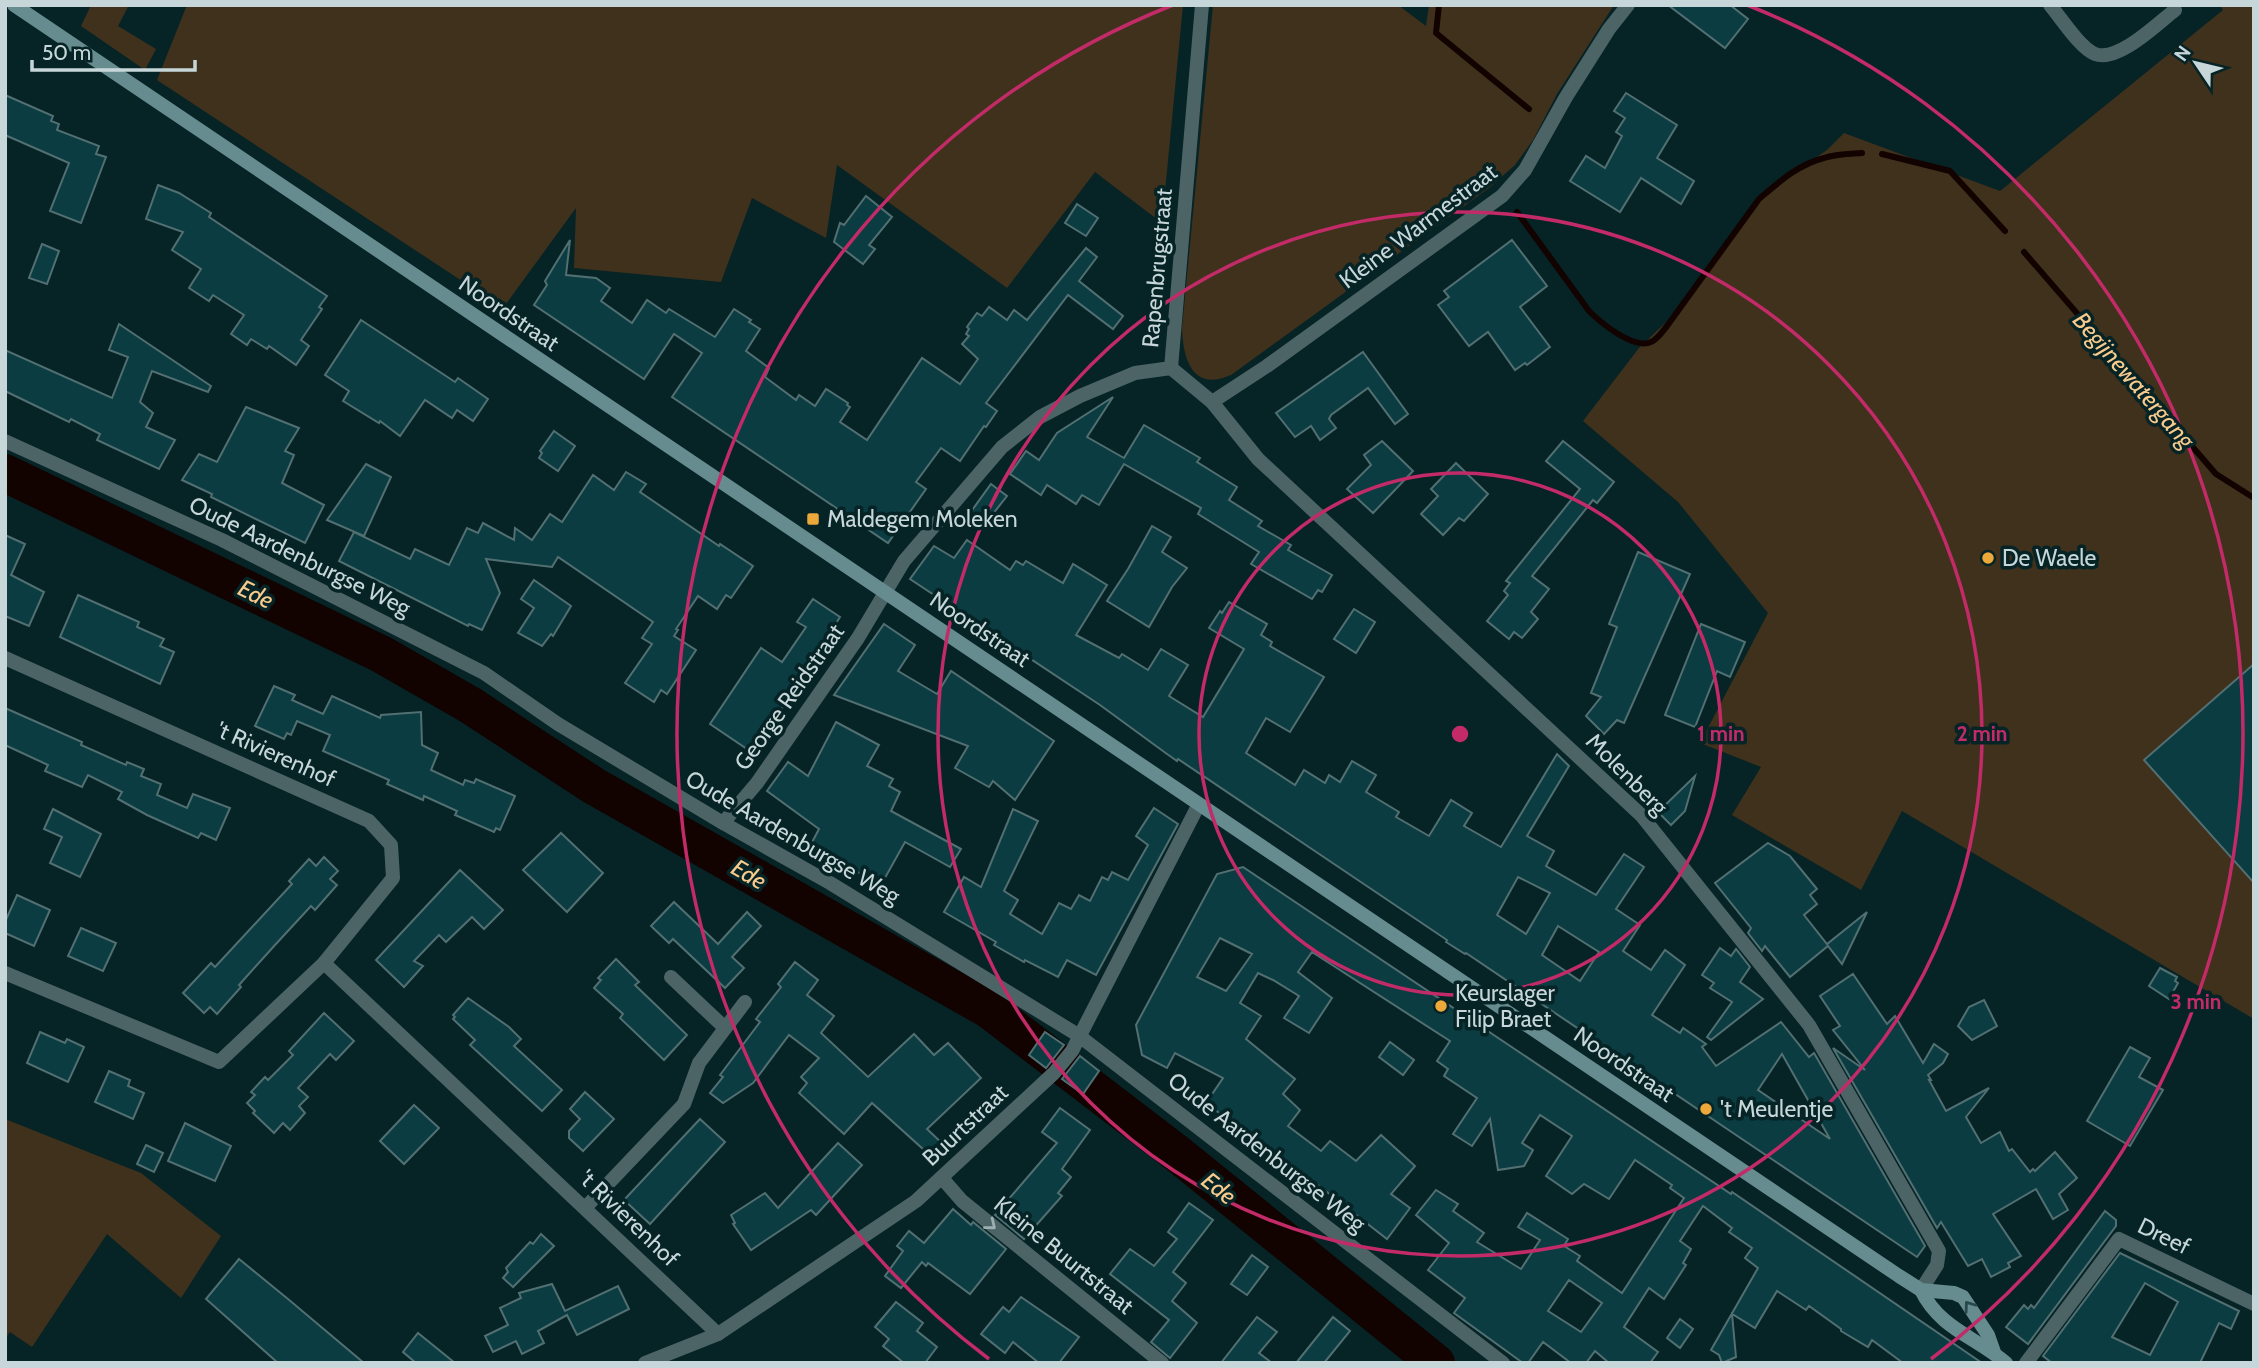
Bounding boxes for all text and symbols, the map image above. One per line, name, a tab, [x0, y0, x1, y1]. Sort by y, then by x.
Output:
scale bar	[32, 28, 194, 72]
north arrow	[2161, 28, 2231, 98]
text: 50 m	[42, 40, 91, 65]
text: N	[2169, 41, 2196, 66]
street label: Kleine Warmestraat	[1334, 158, 1502, 294]
street label: Rapenbrugstraat	[1136, 187, 1178, 349]
street label: Noordstraat	[454, 269, 565, 357]
water label: Begijnewatergang	[2067, 306, 2202, 455]
street label: Oude Aardenburgse Weg	[185, 490, 416, 622]
place label: Maldegem Moleken	[827, 505, 1018, 533]
marker: Maldegem Moleken	[805, 511, 821, 527]
place label: De Waele	[2002, 544, 2097, 572]
marker: De Waele	[1980, 550, 1996, 566]
water label: Ede	[234, 573, 278, 615]
street label: Noordstraat	[925, 585, 1036, 673]
street label: George Reidstraat	[728, 618, 850, 776]
street label: 't Rivierenhof	[212, 715, 340, 793]
text: 1 min	[1697, 721, 1745, 746]
text: 2 min	[1957, 721, 2007, 746]
centre of rings	[1448, 722, 1472, 746]
street label: Molenberg	[1580, 727, 1674, 821]
street label: Oude Aardenburgse Weg	[681, 764, 906, 910]
water label: Ede	[726, 853, 772, 895]
place label: Keurslager Filip Braet	[1455, 979, 1556, 1033]
text: 3 min	[2171, 989, 2221, 1014]
marker: Keurslager Filip Braet	[1433, 998, 1449, 1014]
street label: Noordstraat	[1569, 1020, 1680, 1108]
street label: Oude Aardenburgse Weg	[1163, 1066, 1372, 1238]
street label: Buurtstraat	[916, 1078, 1014, 1172]
place label: 't Meulentje	[1720, 1095, 1833, 1123]
marker: 't Meulentje	[1698, 1101, 1714, 1117]
street label: 't Rivierenhof	[573, 1164, 685, 1273]
water label: Ede	[1196, 1166, 1242, 1210]
street label: Kleine Buurtstraat	[989, 1190, 1140, 1320]
street label: Dreef	[2133, 1211, 2195, 1261]
one-way arrow	[983, 1217, 996, 1230]
one-way arrow	[1964, 1302, 1977, 1314]

